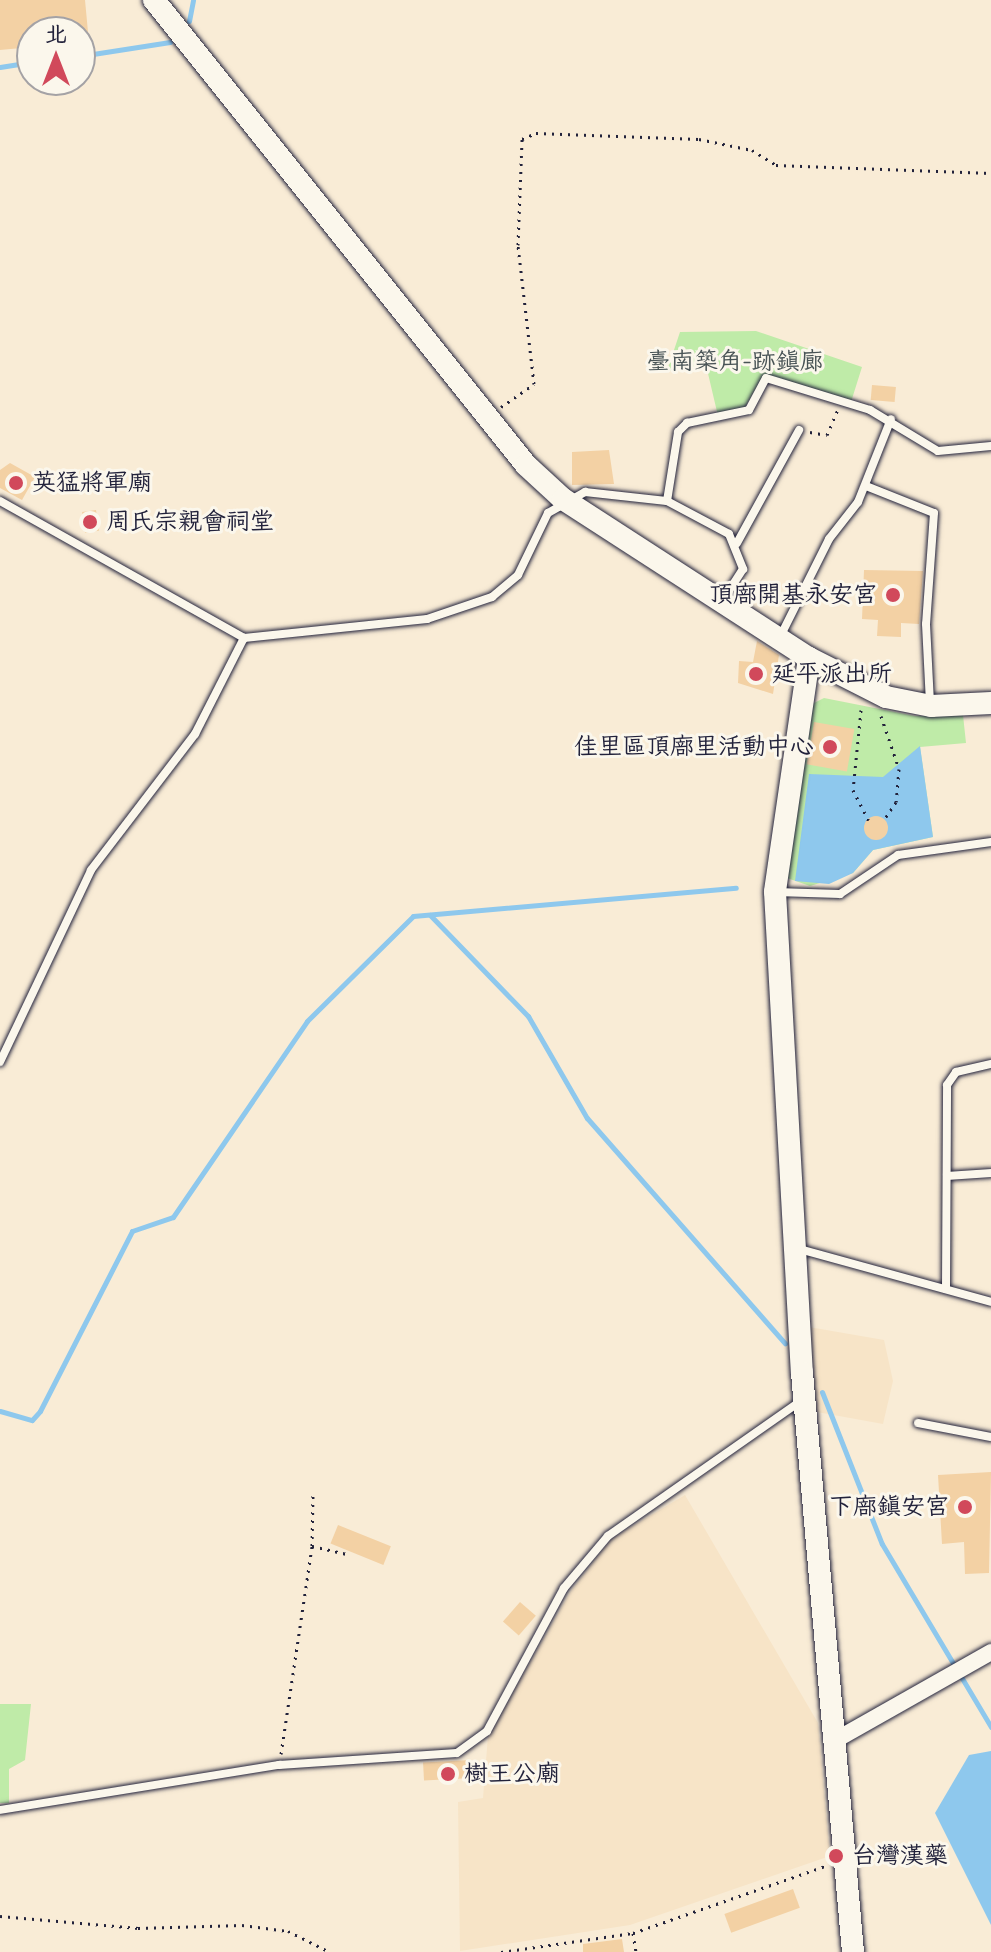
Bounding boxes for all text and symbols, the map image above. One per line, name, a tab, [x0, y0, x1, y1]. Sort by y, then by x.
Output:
north arrow	[16, 16, 96, 96]
text: 北	[45, 21, 67, 47]
park label: 臺南築角-跡鎮廊	[646, 348, 824, 376]
place label: 英猛將軍廟	[32, 469, 152, 497]
marker: 英猛將軍廟	[7, 474, 25, 492]
place label: 周氏宗親會祠堂	[106, 508, 274, 536]
marker: 周氏宗親會祠堂	[81, 513, 99, 531]
place label: 頂廍開基永安宮	[709, 581, 877, 609]
marker: 頂廍開基永安宮	[884, 586, 902, 604]
place label: 延平派出所	[772, 660, 892, 688]
marker: 延平派出所	[747, 665, 765, 683]
place label: 佳里區頂廍里活動中心	[574, 733, 814, 761]
marker: 佳里區頂廍里活動中心	[821, 738, 839, 756]
place label: 下廍鎮安宮	[829, 1493, 949, 1521]
marker: 下廍鎮安宮	[956, 1498, 974, 1516]
place label: 樹王公廟	[464, 1760, 560, 1788]
marker: 樹王公廟	[439, 1765, 457, 1783]
place label: 台灣漢藥	[852, 1842, 948, 1870]
marker: 台灣漢藥	[827, 1847, 845, 1865]

